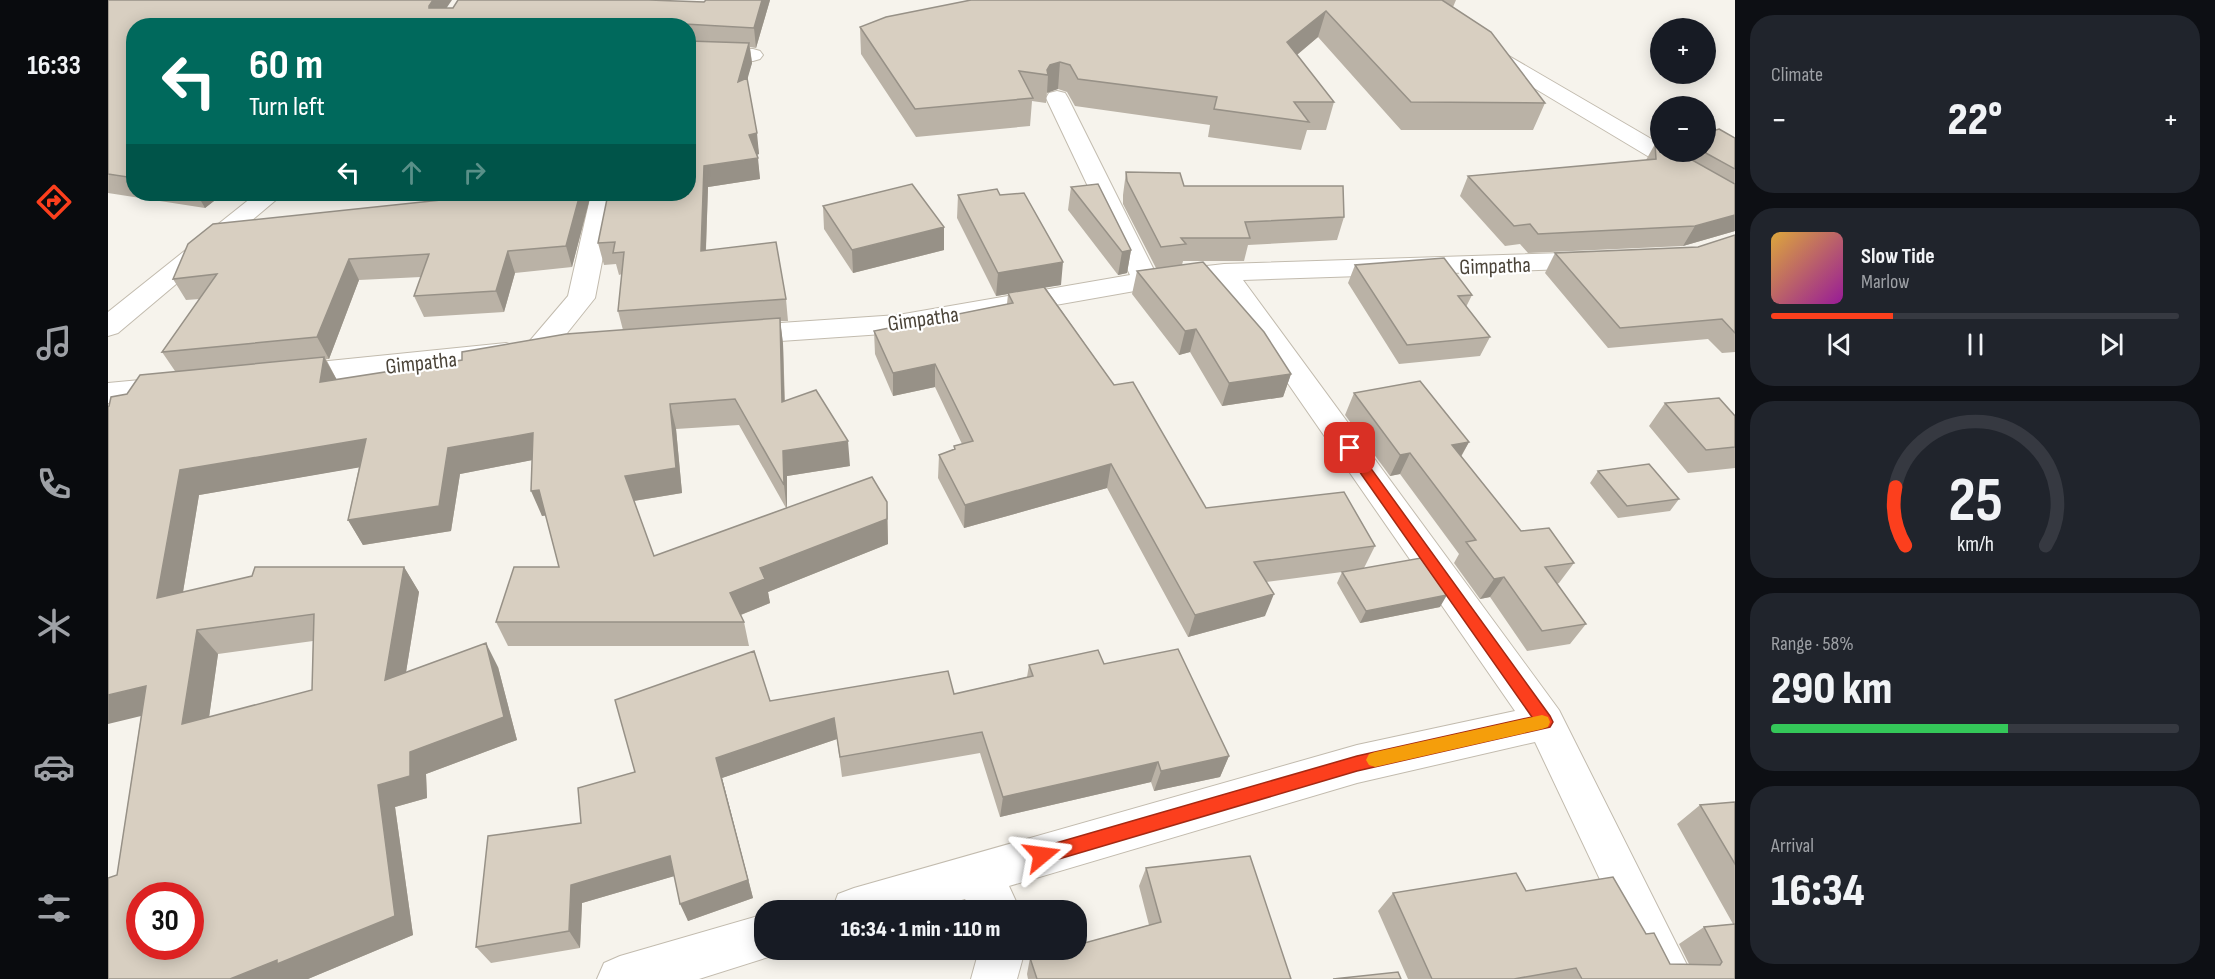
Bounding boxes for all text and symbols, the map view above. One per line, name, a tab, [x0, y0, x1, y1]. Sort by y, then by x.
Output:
map controls	[1650, 18, 1716, 162]
button: +	[1650, 18, 1716, 84]
text: 60 m	[249, 40, 323, 91]
icon: left	[150, 42, 228, 120]
text: 16:33	[27, 50, 81, 82]
text: Climate	[1771, 63, 1823, 87]
text: Turn left	[249, 91, 325, 123]
text: 22°	[1947, 93, 2003, 148]
button: −	[1650, 96, 1716, 162]
text: −	[1771, 100, 1787, 140]
text: +	[2163, 100, 2179, 140]
icon: left	[332, 156, 365, 189]
icon: ahead	[395, 156, 428, 189]
icon: right	[458, 156, 491, 189]
icon: directions	[33, 181, 75, 223]
text: Slow Tide	[1861, 243, 1935, 270]
street label: Gimpatha	[1459, 252, 1531, 281]
text: Marlow	[1861, 270, 1909, 294]
street label: Gimpatha	[886, 301, 960, 338]
icon: music	[33, 322, 75, 364]
icon: previous	[1823, 328, 1856, 361]
icon: pause	[1959, 328, 1992, 361]
icon: next	[2095, 328, 2128, 361]
street label: Gimpatha	[384, 346, 458, 381]
pin	[1324, 422, 1375, 473]
icon: arrive	[1333, 431, 1366, 464]
icon: phone	[33, 463, 75, 505]
text: 25	[1948, 465, 2002, 540]
text: km/h	[1956, 533, 1994, 558]
icon: climate	[33, 605, 75, 647]
text: Range · 58%	[1771, 632, 1854, 656]
text: 290 km	[1771, 662, 1892, 717]
icon: car	[33, 746, 75, 788]
position arrow	[1010, 823, 1074, 887]
text: Arrival	[1771, 834, 1814, 858]
text: 16:34	[1771, 864, 1865, 919]
speed limit sign: 30	[126, 882, 204, 960]
icon: filters	[33, 887, 75, 929]
text: 16:34 · 1 min · 110 m	[841, 916, 1000, 943]

